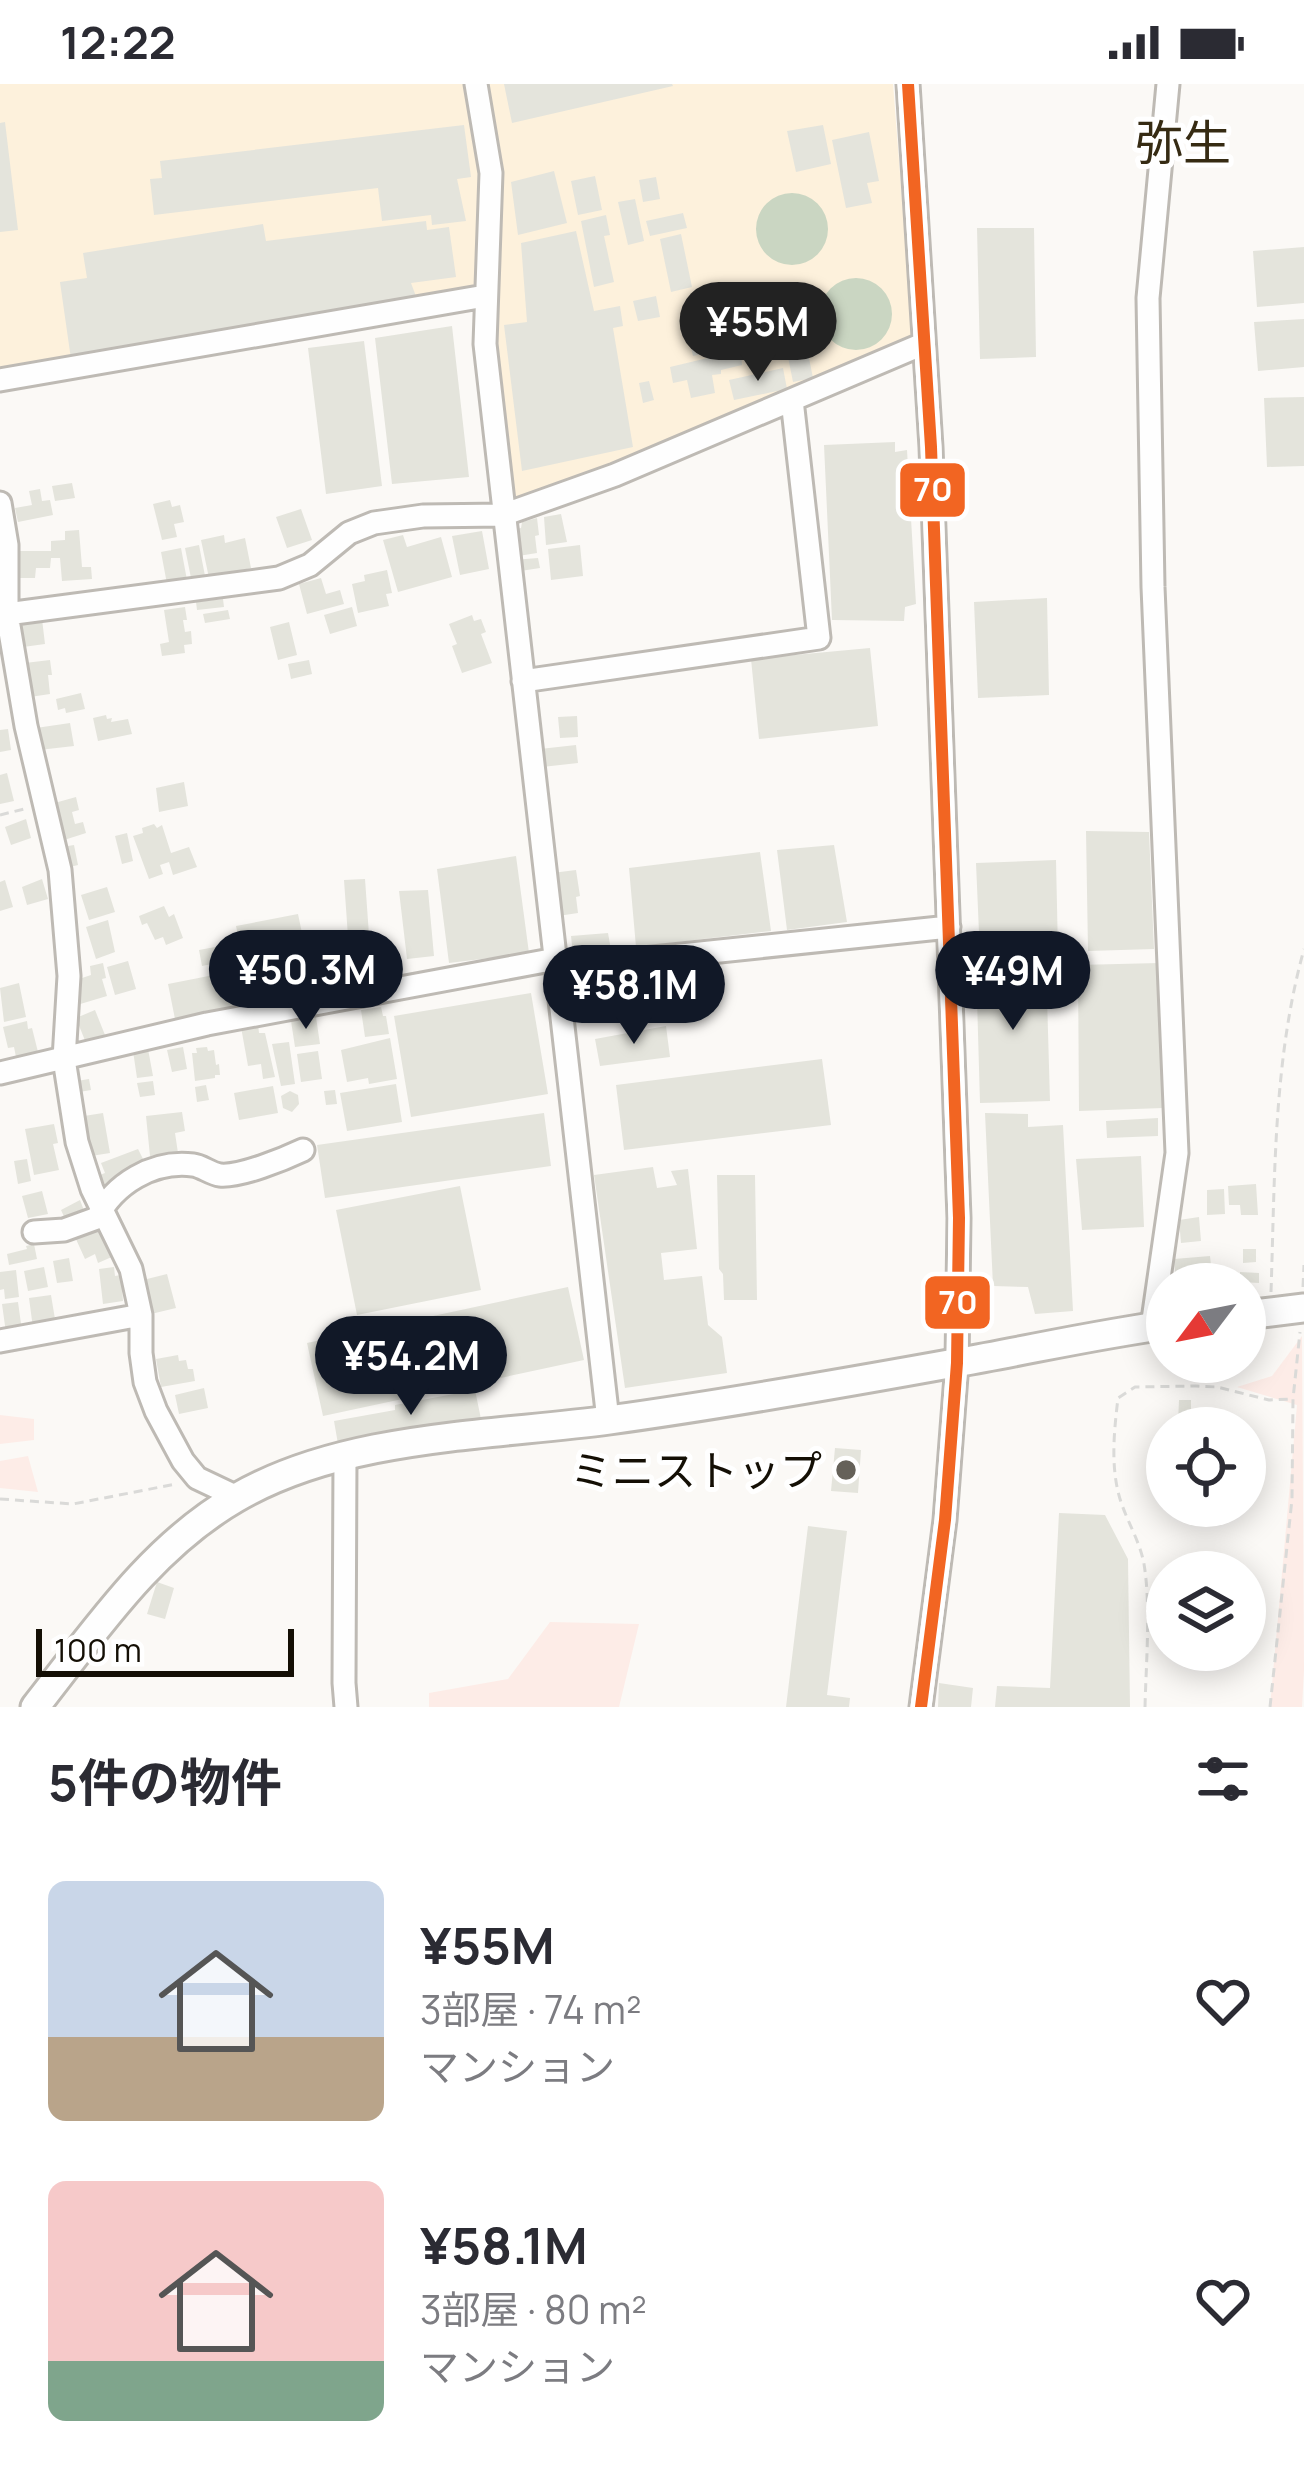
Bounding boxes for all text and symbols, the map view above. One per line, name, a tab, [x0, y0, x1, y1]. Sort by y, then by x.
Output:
text: 12:22	[60, 11, 176, 73]
district label: 弥生	[1135, 109, 1231, 174]
pin: ¥55M	[687, 282, 829, 384]
text: ¥55M	[707, 294, 809, 348]
line badge: 70	[898, 461, 967, 519]
text: 70	[913, 466, 953, 511]
pin: ¥50.3M	[208, 930, 404, 1032]
pin: ¥49M	[942, 931, 1084, 1033]
text: ¥50.3M	[236, 942, 376, 996]
text: ¥49M	[962, 943, 1064, 997]
pin: ¥58.1M	[536, 945, 732, 1047]
text: ¥58.1M	[570, 957, 698, 1011]
north arrow	[1146, 1263, 1266, 1383]
map controls	[1146, 1263, 1266, 1671]
line badge: 70	[923, 1274, 992, 1331]
text: 70	[938, 1279, 978, 1324]
pin: ¥54.2M	[313, 1316, 509, 1418]
text: ¥54.2M	[342, 1328, 480, 1382]
button: locate	[1146, 1407, 1266, 1527]
place label: ミニストップ	[570, 1441, 822, 1499]
marker: ミニストップ	[833, 1457, 859, 1483]
button: layers	[1146, 1551, 1266, 1671]
scale bar	[36, 1623, 294, 1676]
text: 100 m	[54, 1627, 142, 1672]
icon: filters	[1190, 1746, 1256, 1812]
text: 5件の物件	[48, 1747, 282, 1816]
text: ¥55M	[420, 1910, 555, 1979]
icon: home	[144, 1929, 288, 2073]
icon: heart	[1190, 1968, 1256, 2034]
text: 3部屋 · 74 m²	[420, 1982, 641, 2036]
text: マンション	[420, 2039, 615, 2093]
text: ¥58.1M	[420, 2210, 588, 2279]
icon: home	[144, 2229, 288, 2373]
icon: heart	[1190, 2268, 1256, 2334]
text: 3部屋 · 80 m²	[420, 2282, 647, 2336]
text: マンション	[420, 2339, 615, 2393]

